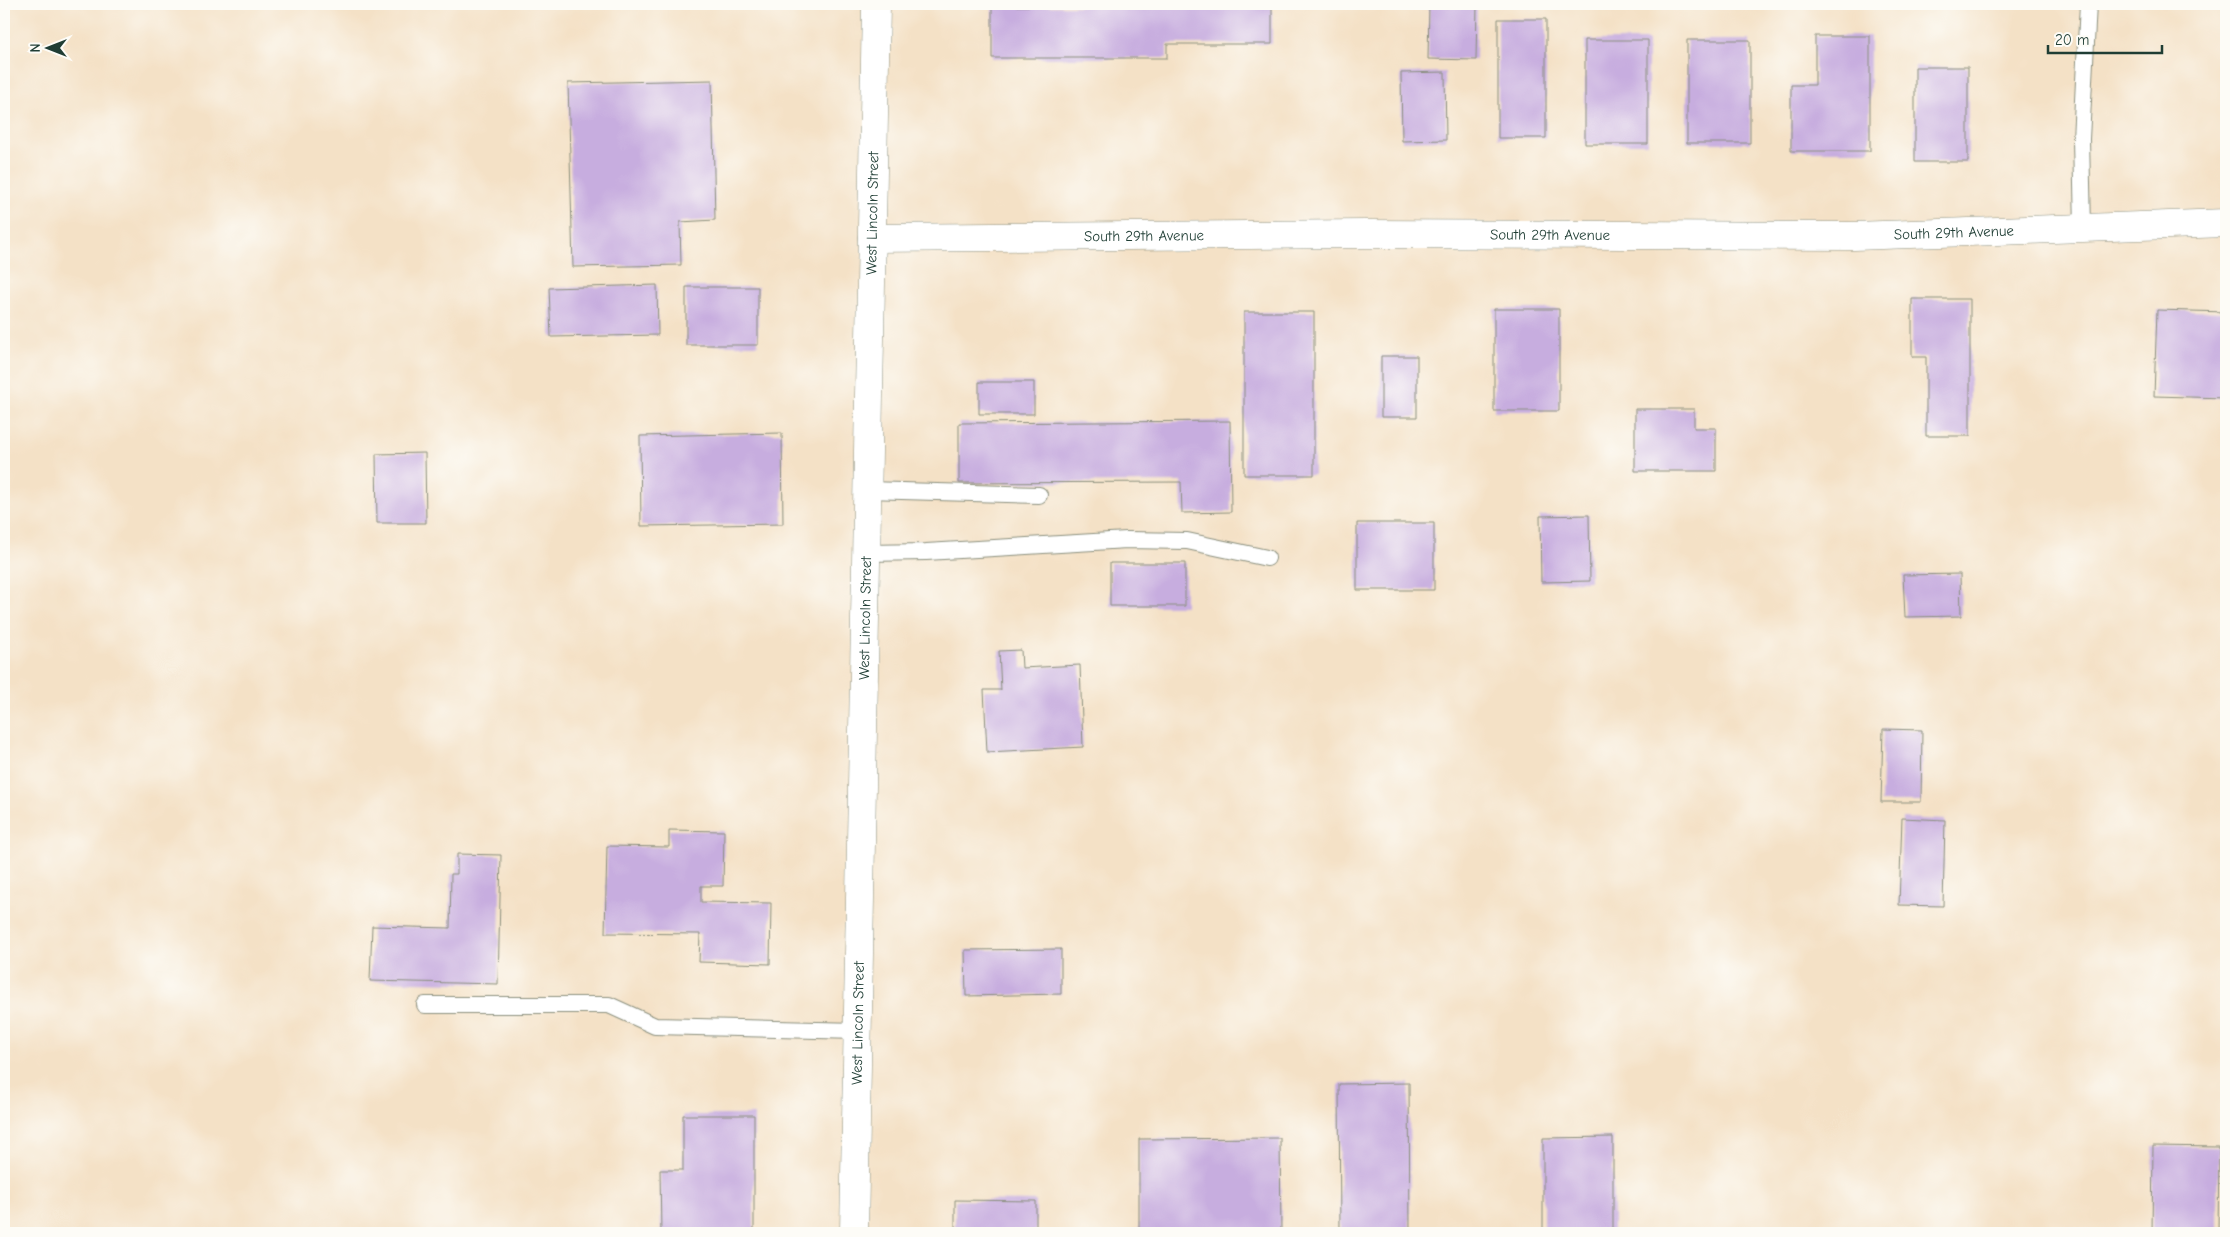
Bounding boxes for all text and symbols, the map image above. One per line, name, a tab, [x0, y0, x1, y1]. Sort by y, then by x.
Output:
north arrow	[22, 22, 72, 72]
scale bar	[2048, 22, 2161, 54]
text: 20 m	[2055, 31, 2089, 49]
text: N	[27, 43, 44, 53]
street label: West Lincoln Street	[862, 150, 882, 275]
street label: South 29th Avenue	[1894, 221, 2015, 244]
street label: South 29th Avenue	[1084, 226, 1205, 245]
street label: South 29th Avenue	[1490, 226, 1611, 244]
street label: West Lincoln Street	[855, 555, 875, 680]
street label: West Lincoln Street	[848, 960, 868, 1085]

